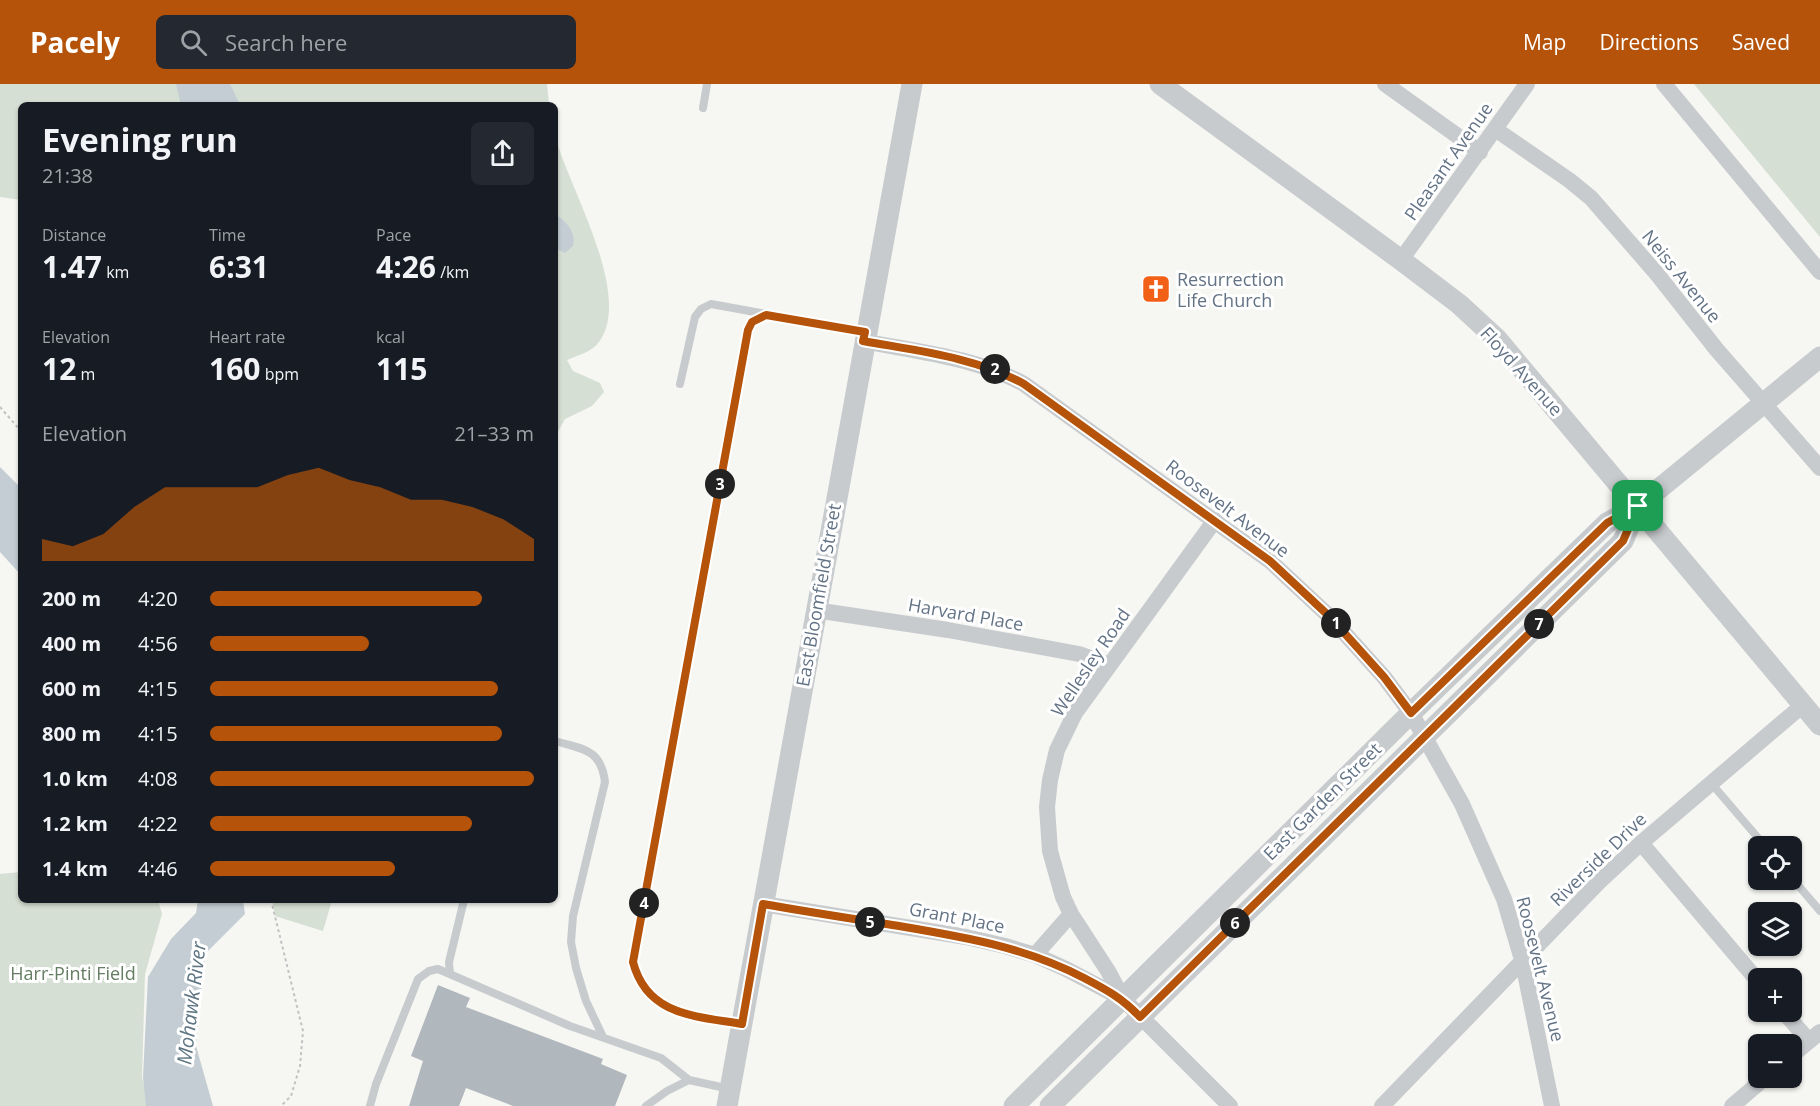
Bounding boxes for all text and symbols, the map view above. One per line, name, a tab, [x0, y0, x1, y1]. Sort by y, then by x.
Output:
search box	[156, 15, 576, 69]
text: Pacely	[30, 23, 120, 61]
icon: search	[177, 26, 210, 59]
text: Search here	[225, 27, 347, 57]
text: Map	[1523, 28, 1566, 56]
text: Directions	[1599, 28, 1699, 56]
text: Saved	[1732, 28, 1790, 56]
street label: Pleasant Avenue	[1398, 97, 1498, 225]
text: Evening run	[42, 117, 238, 162]
button: share	[471, 122, 534, 185]
text: 21:38	[42, 162, 93, 189]
text: Distance	[42, 224, 106, 246]
text: Time	[209, 224, 246, 246]
text: Pace	[376, 224, 411, 246]
street label: Neiss Avenue	[1637, 225, 1727, 327]
text: 1.47	[42, 246, 102, 287]
text: 6:31	[209, 246, 269, 287]
text: 4:26	[376, 246, 436, 287]
text: km	[102, 261, 129, 283]
text: /km	[436, 261, 469, 283]
place label: Resurrection Life Church	[1177, 267, 1284, 312]
church icon: Resurrection Life Church	[1140, 273, 1172, 305]
street label: Floyd Avenue	[1476, 321, 1568, 421]
text: Elevation	[42, 326, 110, 348]
text: Heart rate	[209, 326, 285, 348]
text: kcal	[376, 326, 405, 348]
text: 12	[42, 348, 76, 389]
text: 160	[209, 348, 260, 389]
text: 115	[376, 348, 427, 389]
pin: 2	[980, 354, 1010, 384]
text: 2	[990, 358, 1000, 380]
text: m	[76, 363, 95, 385]
text: bpm	[260, 363, 299, 385]
text: Elevation	[42, 420, 127, 447]
text: 21–33 m	[455, 420, 534, 447]
street label: Roosevelt Avenue	[1161, 454, 1295, 562]
pin: 3	[705, 469, 735, 499]
text: 3	[715, 473, 725, 495]
pin	[1612, 480, 1663, 531]
icon: arrive	[1621, 489, 1654, 522]
street label: East Bloomfield Street	[790, 502, 846, 688]
text: 200 m	[42, 585, 101, 612]
text: 4:20	[138, 585, 178, 612]
street label: Harvard Place	[906, 592, 1026, 636]
street label: Wellesley Road	[1045, 603, 1135, 721]
pin: 1	[1321, 608, 1351, 638]
pin: 7	[1524, 609, 1554, 639]
text: 1	[1331, 612, 1341, 634]
text: 7	[1534, 613, 1544, 635]
text: 400 m	[42, 630, 101, 657]
text: 4:56	[138, 630, 178, 657]
text: 600 m	[42, 675, 101, 702]
text: 4:15	[138, 675, 178, 702]
text: 800 m	[42, 720, 101, 747]
text: 4:15	[138, 720, 178, 747]
street label: East Garden Street	[1258, 737, 1386, 865]
text: 1.0 km	[42, 765, 108, 792]
text: 4:08	[138, 765, 178, 792]
street label: Riverside Drive	[1545, 807, 1651, 911]
text: 1.2 km	[42, 810, 108, 837]
text: 4:22	[138, 810, 178, 837]
map controls	[1748, 836, 1802, 1088]
button: locate	[1748, 836, 1802, 890]
text: 1.4 km	[42, 855, 108, 882]
text: 4:46	[138, 855, 178, 882]
pin: 4	[629, 888, 659, 918]
text: 4	[639, 892, 649, 914]
street label: Roosevelt Avenue	[1511, 894, 1571, 1044]
street label: Grant Place	[907, 896, 1007, 938]
button: layers	[1748, 902, 1802, 956]
pin: 5	[855, 907, 885, 937]
pin: 6	[1220, 908, 1250, 938]
text: 5	[865, 911, 875, 933]
text: 6	[1230, 912, 1240, 934]
water label: Mohawk River	[170, 939, 212, 1066]
park label: Harr-Pinti Field	[10, 961, 136, 985]
button: +	[1748, 968, 1802, 1022]
button: −	[1748, 1034, 1802, 1088]

